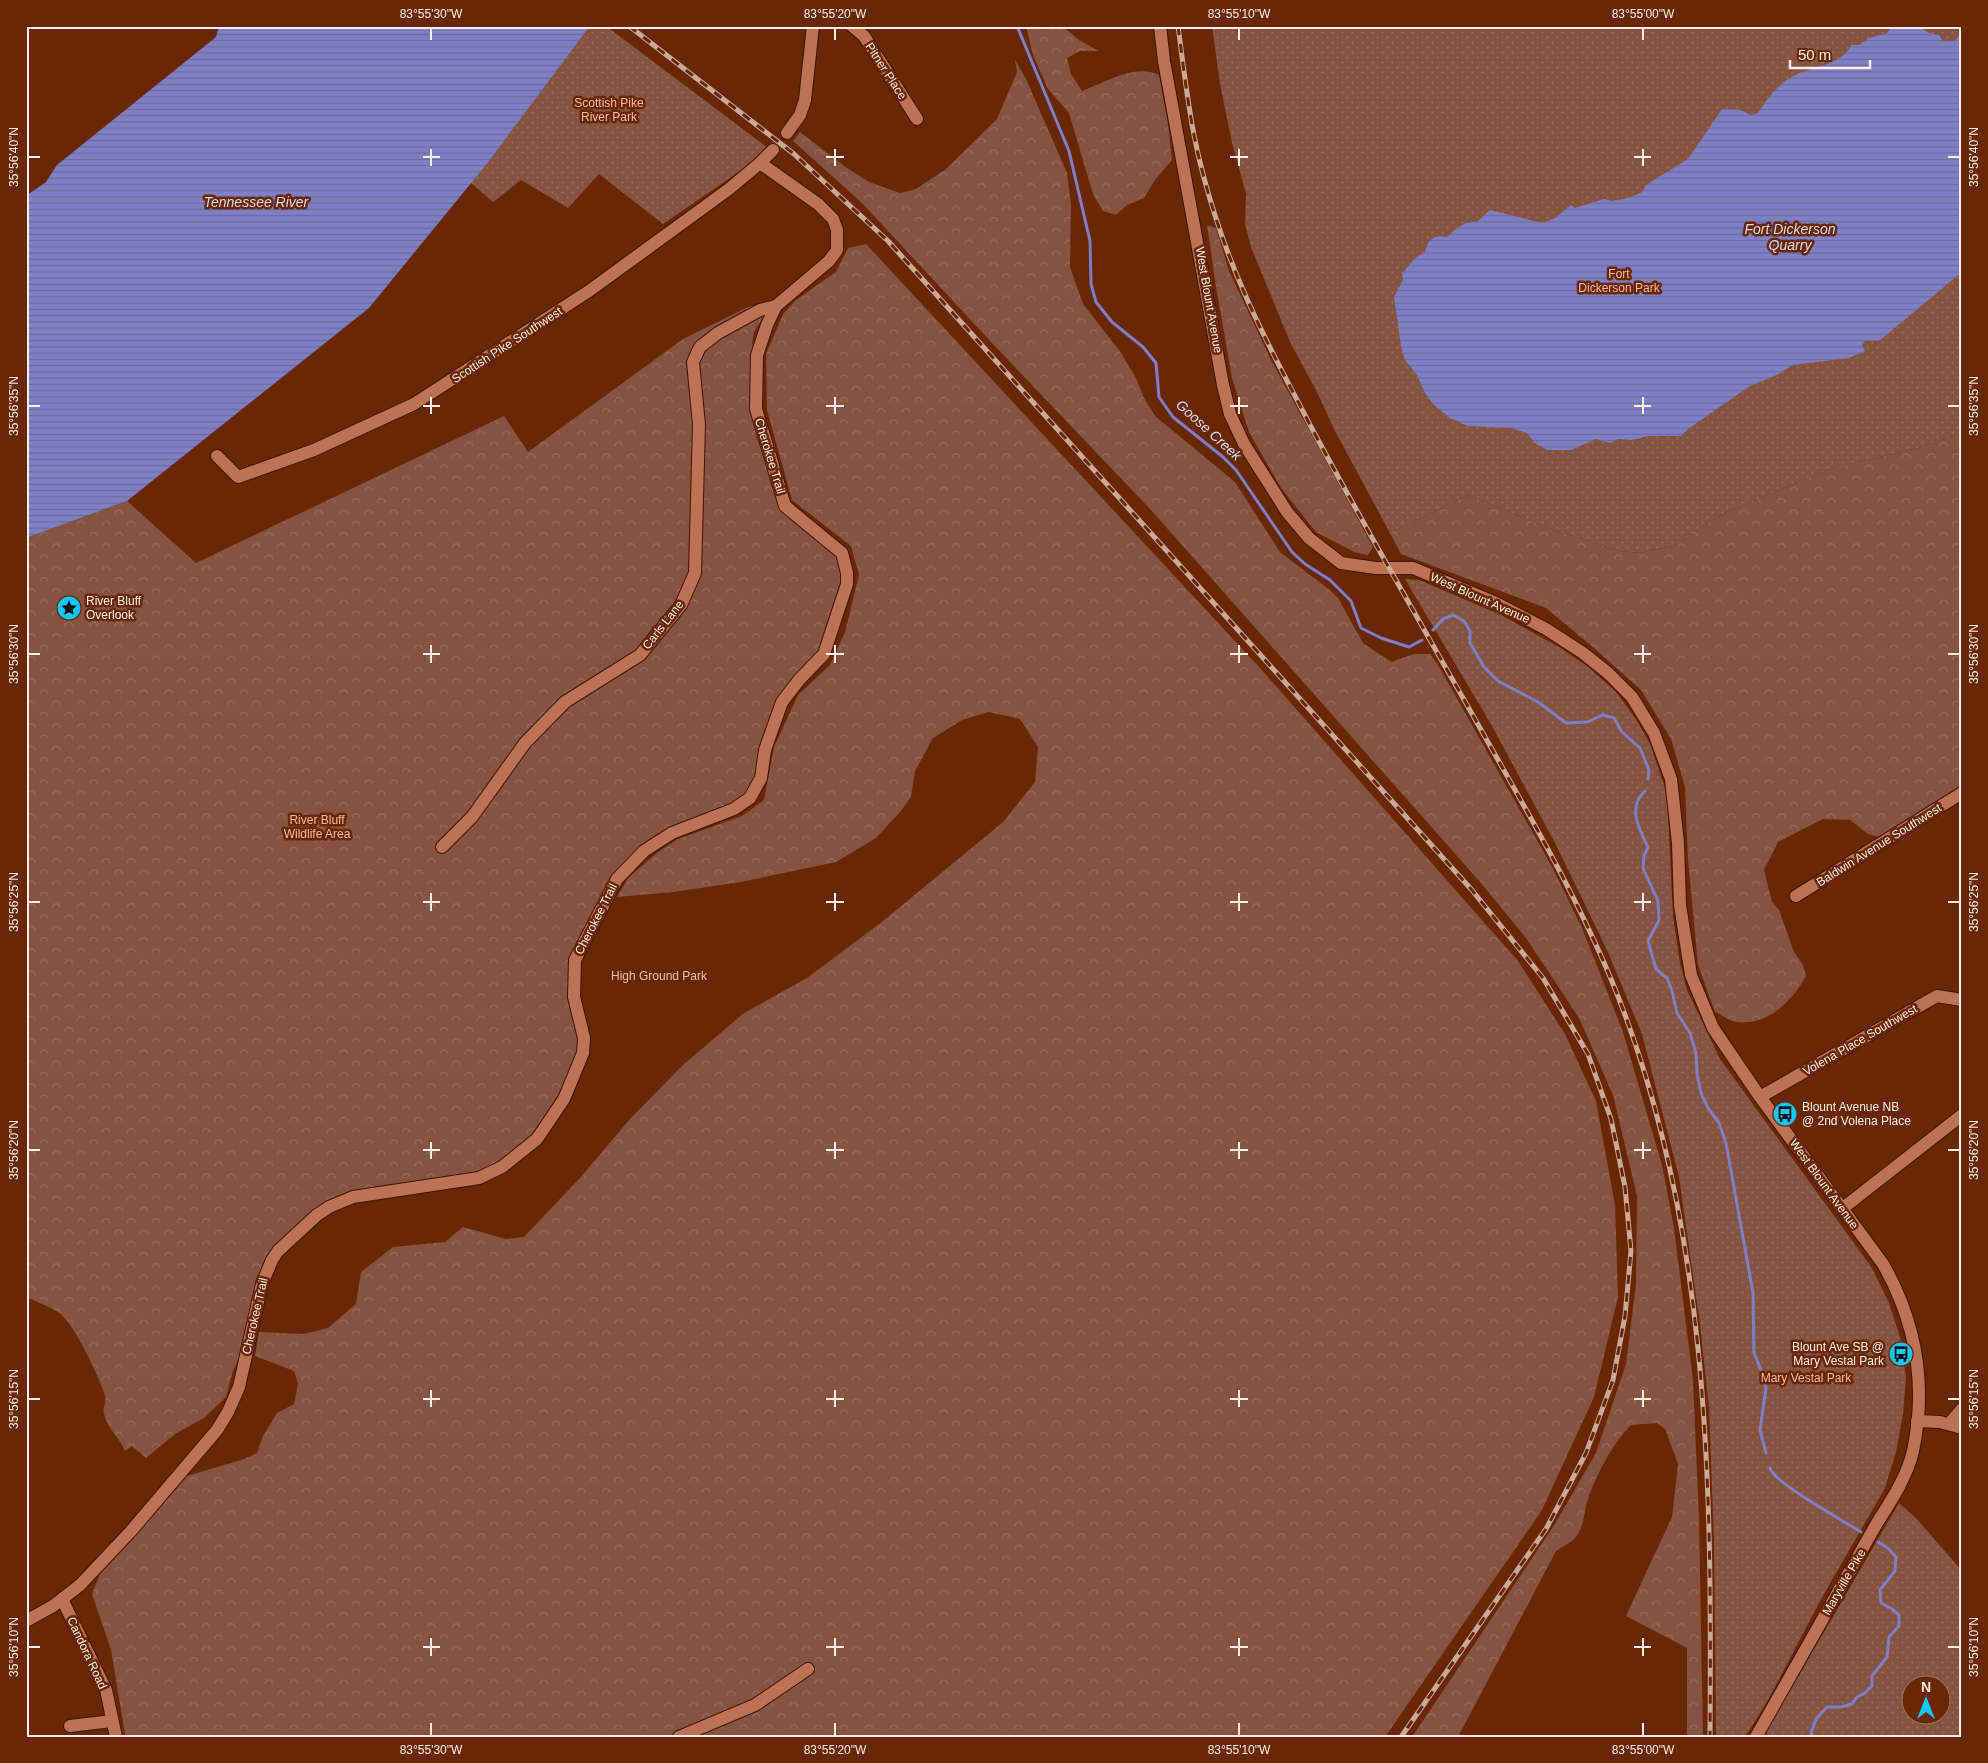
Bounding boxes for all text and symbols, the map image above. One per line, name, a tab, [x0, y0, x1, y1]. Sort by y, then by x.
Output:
text: 83°55'30"W	[400, 7, 463, 21]
text: 83°55'20"W	[804, 7, 867, 21]
text: 83°55'10"W	[1208, 7, 1271, 21]
text: 83°55'00"W	[1612, 7, 1675, 21]
scale bar	[1790, 38, 1870, 70]
street label: Pitner Place	[863, 40, 910, 102]
text: 50 m	[1798, 46, 1831, 63]
park label: Scottish Pike River Park	[574, 96, 644, 124]
text: 35°56'40"N	[7, 127, 21, 187]
text: 35°56'40"N	[1967, 127, 1981, 187]
water label: Tennessee River	[204, 194, 310, 210]
water label: Fort Dickerson Quarry	[1744, 221, 1836, 253]
street label: West Blount Avenue	[1193, 246, 1225, 355]
park label: Fort Dickerson Park	[1578, 267, 1661, 295]
street label: Scottish Pike Southwest	[449, 304, 565, 386]
text: 35°56'35"N	[7, 376, 21, 436]
text: 35°56'35"N	[1967, 376, 1981, 436]
water label: Goose Creek	[1173, 396, 1246, 464]
street label: Cherokee Trail	[752, 417, 788, 495]
street label: West Blount Avenue	[1428, 570, 1532, 626]
place label: River Bluff Overlook	[86, 594, 142, 622]
place icon: River Bluff Overlook	[56, 595, 82, 621]
street label: Carls Lane	[640, 598, 687, 652]
text: 35°56'30"N	[7, 624, 21, 684]
text: 35°56'30"N	[1967, 624, 1981, 684]
street label: Baldwin Avenue Southwest	[1814, 800, 1945, 889]
park label: River Bluff Wildlife Area	[284, 813, 351, 841]
text: 35°56'25"N	[7, 872, 21, 932]
text: 35°56'25"N	[1967, 872, 1981, 932]
street label: Cherokee Trail	[572, 881, 620, 957]
park label: High Ground Park	[611, 969, 708, 983]
street label: Volena Place Southwest	[1800, 1001, 1920, 1078]
place label: Blount Avenue NB @ 2nd Volena Place	[1802, 1100, 1911, 1128]
bus stop icon: Blount Avenue NB @ 2nd Volena Place	[1772, 1101, 1798, 1127]
text: 35°56'20"N	[7, 1120, 21, 1180]
text: 35°56'20"N	[1967, 1120, 1981, 1180]
street label: West Blount Avenue	[1787, 1136, 1861, 1232]
street label: Cherokee Trail	[239, 1276, 271, 1356]
place label: Blount Ave SB @ Mary Vestal Park	[1792, 1340, 1885, 1368]
bus stop icon: Blount Ave SB @ Mary Vestal Park	[1888, 1341, 1914, 1367]
text: 35°56'15"N	[7, 1369, 21, 1429]
text: 35°56'15"N	[1967, 1369, 1981, 1429]
park label: Mary Vestal Park	[1761, 1371, 1852, 1385]
street label: Maryville Pike	[1819, 1546, 1869, 1618]
street label: Candora Road	[64, 1615, 110, 1691]
text: 35°56'10"N	[7, 1617, 21, 1677]
text: 35°56'10"N	[1967, 1617, 1981, 1677]
north arrow	[1900, 1676, 1950, 1726]
text: N	[1921, 1679, 1931, 1695]
text: 83°55'30"W	[400, 1743, 463, 1757]
text: 83°55'20"W	[804, 1743, 867, 1757]
text: 83°55'10"W	[1208, 1743, 1271, 1757]
text: 83°55'00"W	[1612, 1743, 1675, 1757]

